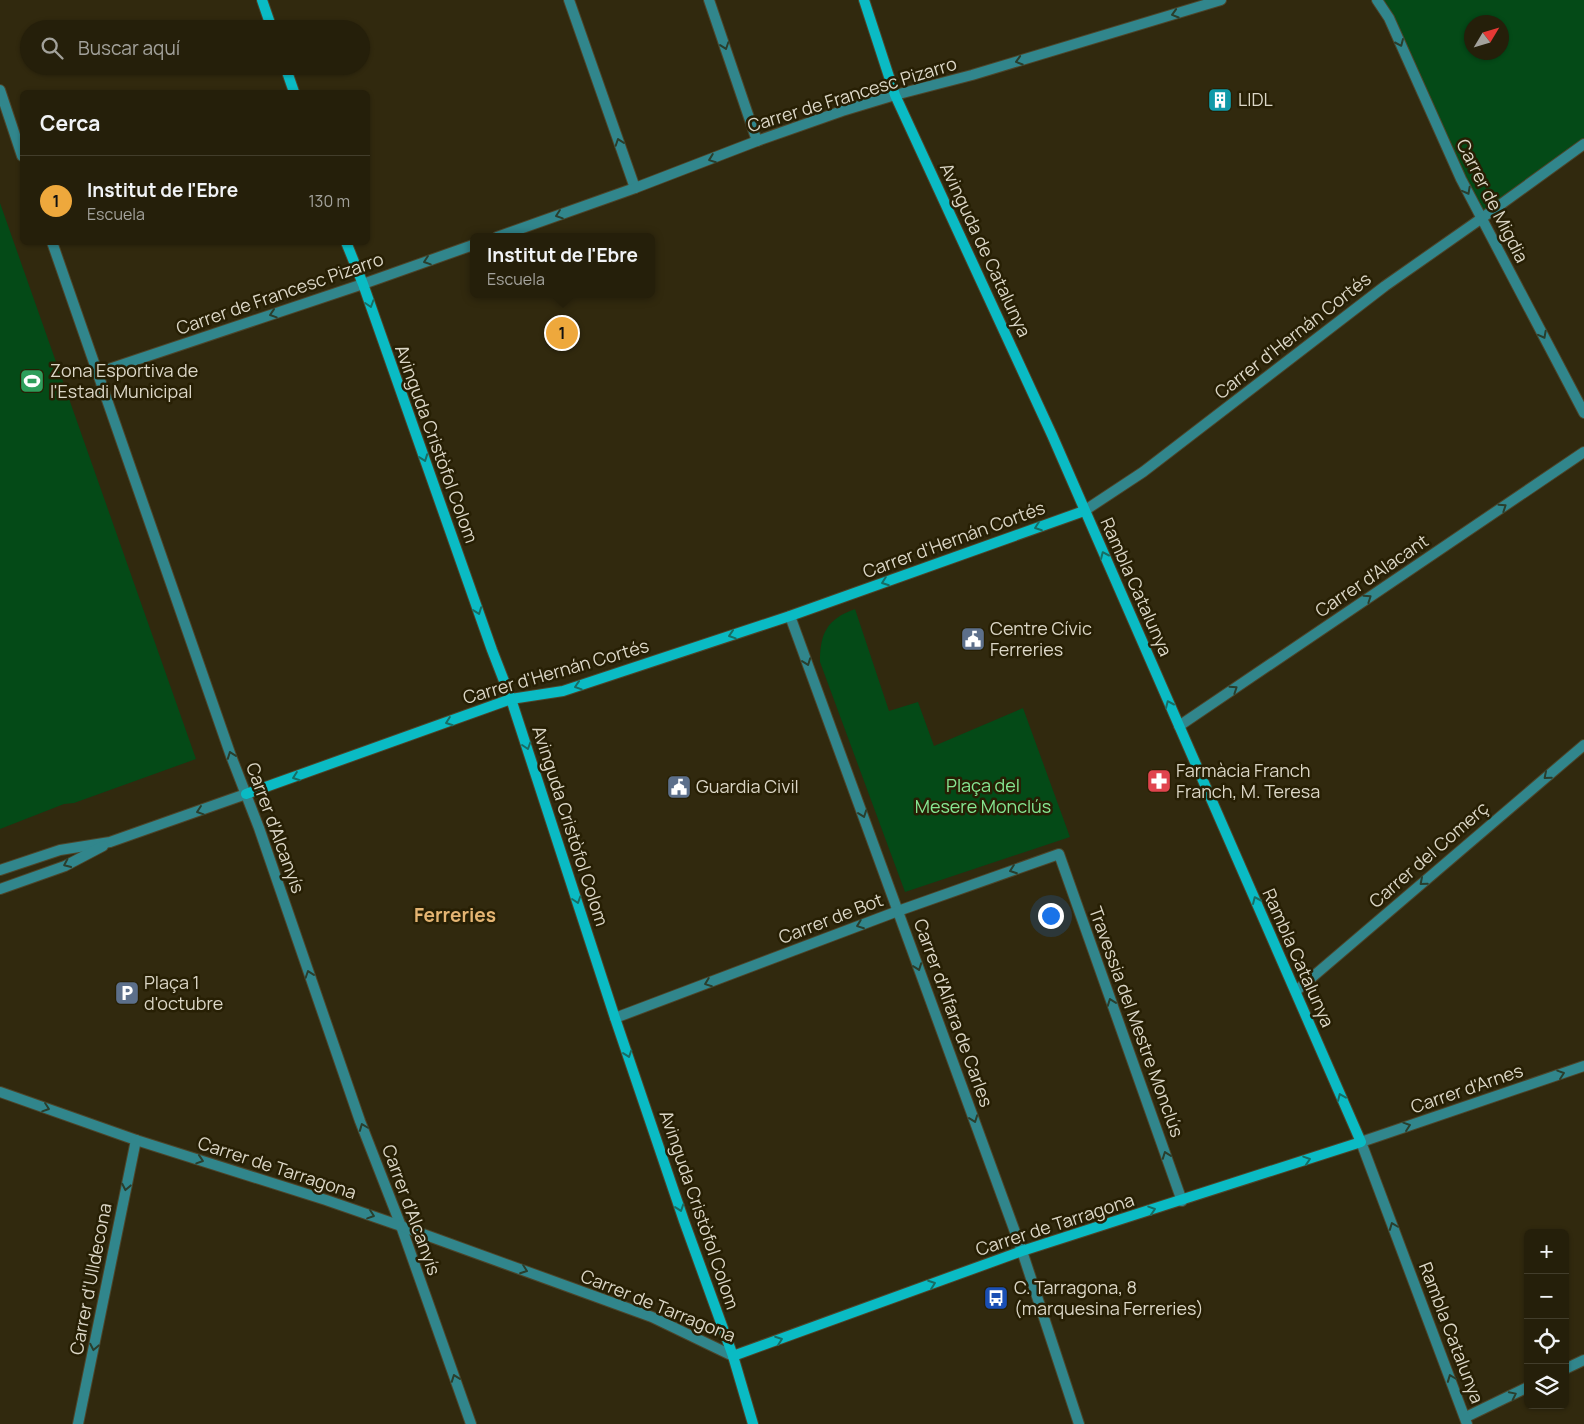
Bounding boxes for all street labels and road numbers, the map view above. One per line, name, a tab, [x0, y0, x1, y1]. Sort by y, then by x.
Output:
street label: Carrer de Francesc Pizarro	[744, 51, 959, 137]
street label: Carrer de Migdia	[1451, 135, 1534, 267]
street label: Avinguda de Catalunya	[935, 159, 1037, 341]
street label: Carrer de Francesc Pizarro	[173, 246, 386, 340]
street label: Carrer d'Hernán Cortés	[1209, 267, 1376, 404]
street label: Avinguda Cristòfol Colom	[390, 341, 484, 546]
street label: Carrer d'Hernán Cortés	[859, 495, 1048, 583]
street label: Rambla Catalunya	[1096, 513, 1178, 660]
street label: Carrer d'Alacant	[1310, 528, 1433, 622]
street label: Carrer d'Hernán Cortés	[460, 633, 651, 709]
street label: Avinguda Cristòfol Colom	[527, 723, 615, 929]
street label: Carrer d'Alcanyís	[241, 759, 311, 896]
street label: Carrer del Comerç	[1364, 796, 1493, 913]
street label: Rambla Catalunya	[1258, 884, 1340, 1031]
street label: Carrer de Bot	[775, 887, 886, 949]
street label: Travessia del Mestre Monclús	[1084, 903, 1190, 1140]
street label: Carrer d'Alfara de Carles	[909, 915, 999, 1110]
street label: Carrer d'Arnes	[1407, 1058, 1526, 1118]
street label: Avinguda Cristòfol Colom	[655, 1107, 745, 1312]
street label: Carrer de Tarragona	[195, 1130, 360, 1204]
street label: Carrer d'Alcanyís	[377, 1141, 447, 1278]
street label: Carrer de Tarragona	[972, 1187, 1137, 1261]
street label: Carrer d'Ulldecona	[64, 1201, 116, 1357]
street label: Rambla Catalunya	[1414, 1259, 1490, 1407]
street label: Carrer de Tarragona	[577, 1263, 739, 1347]

